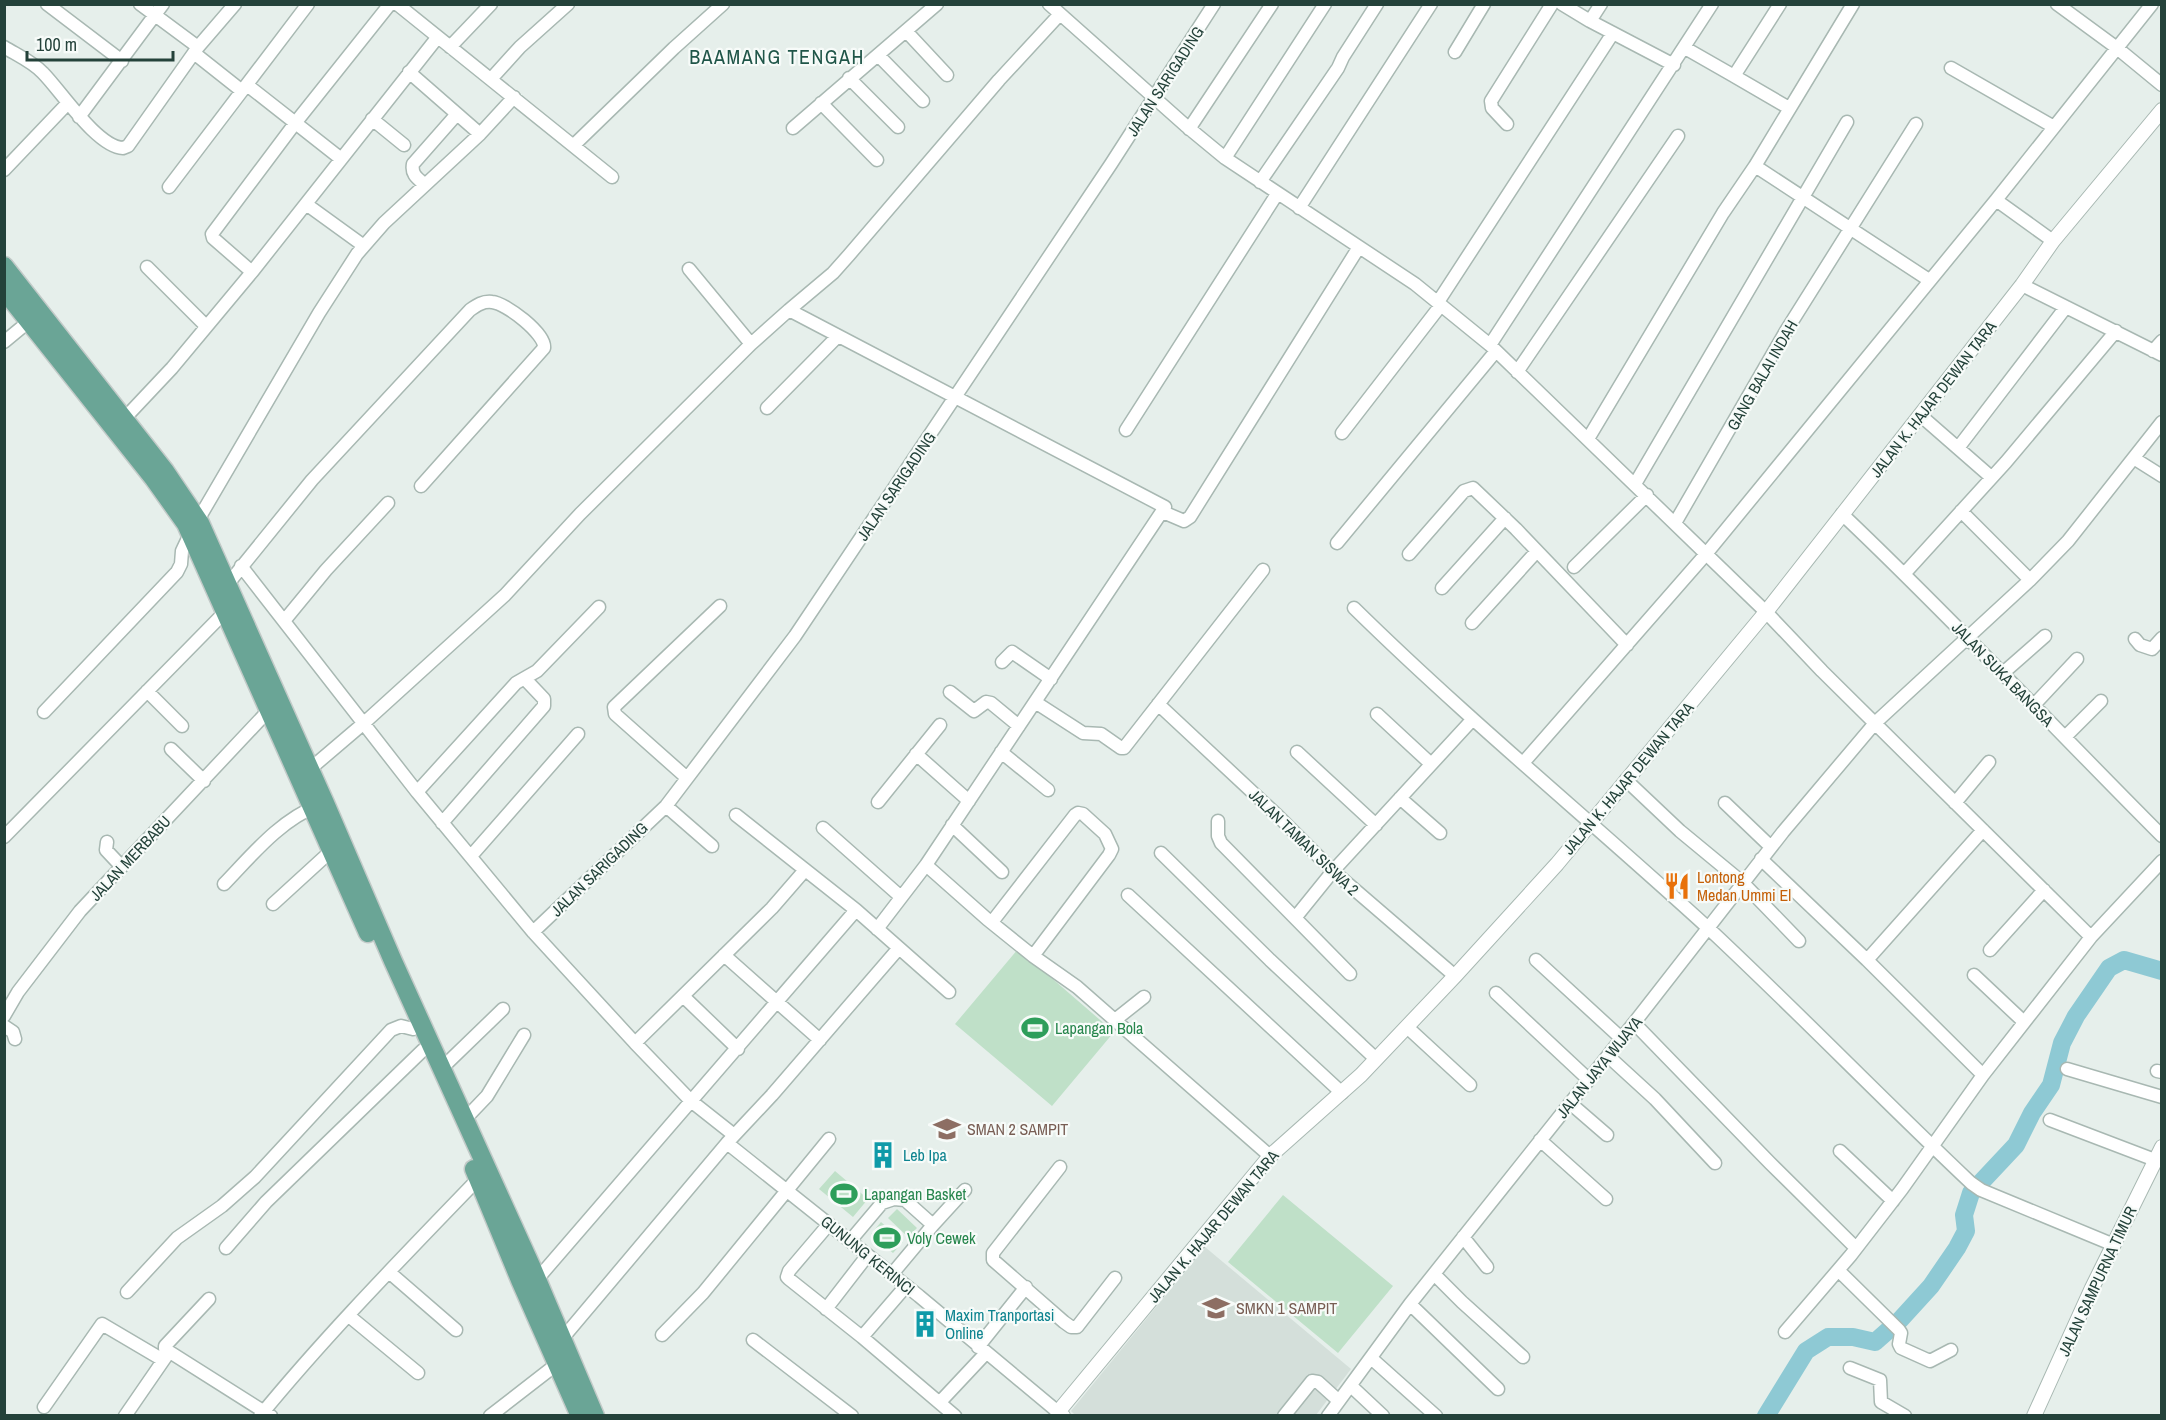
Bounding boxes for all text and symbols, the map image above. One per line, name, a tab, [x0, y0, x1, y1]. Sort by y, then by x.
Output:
street label: JALAN SARIGADING	[1121, 22, 1209, 140]
scale bar	[27, 24, 172, 62]
text: 100 m	[36, 32, 77, 57]
district label: BAAMANG TENGAH	[689, 43, 865, 70]
street label: GANG BALAI INDAH	[1721, 316, 1803, 434]
street label: JALAN K. HAJAR DEWAN TARA	[1865, 316, 2001, 482]
street label: JALAN SARIGADING	[851, 427, 941, 545]
street label: JALAN SUKA BANGSA	[1947, 617, 2059, 731]
street label: JALAN K. HAJAR DEWAN TARA	[1558, 697, 1699, 859]
street label: JALAN TAMAN SISWA 2	[1244, 784, 1364, 900]
street label: JALAN MERBABU	[85, 811, 175, 905]
street label: JALAN SARIGADING	[546, 817, 652, 921]
place label: Lontong Medan Ummi El	[1697, 866, 1791, 906]
restaurant icon: Lontong Medan Ummi El	[1662, 871, 1692, 901]
street label: JALAN JAYA WIJAYA	[1551, 1011, 1647, 1123]
sports icon: Lapangan Bola	[1020, 1013, 1050, 1043]
place label: Lapangan Bola	[1055, 1017, 1144, 1039]
school or university icon: SMAN 2 SAMPIT	[932, 1114, 962, 1144]
place label: SMAN 2 SAMPIT	[967, 1118, 1068, 1140]
building icon: Leb Ipa	[868, 1140, 898, 1170]
place label: Leb Ipa	[903, 1144, 947, 1166]
street label: JALAN K. HAJAR DEWAN TARA	[1143, 1145, 1284, 1307]
sports icon: Lapangan Basket	[829, 1179, 859, 1209]
place label: Lapangan Basket	[864, 1183, 966, 1205]
street label: JALAN SAMPURNA TIMUR	[2053, 1202, 2142, 1360]
street label: GUNUNG KERINCI	[816, 1210, 920, 1300]
sports icon: Voly Cewek	[872, 1223, 902, 1253]
place label: Voly Cewek	[907, 1227, 976, 1249]
school or university icon: SMKN 1 SAMPIT	[1201, 1293, 1231, 1323]
place label: SMKN 1 SAMPIT	[1236, 1297, 1337, 1319]
place label: Maxim Tranportasi Online	[945, 1304, 1054, 1344]
building icon: Maxim Tranportasi Online	[910, 1309, 940, 1339]

